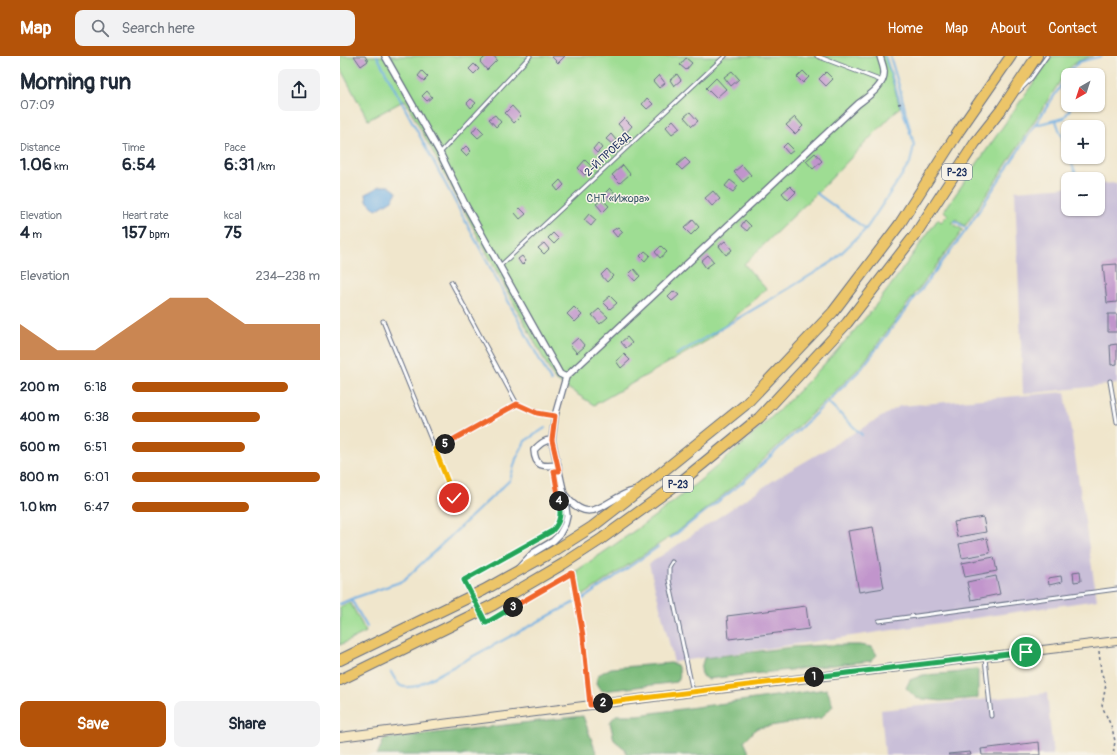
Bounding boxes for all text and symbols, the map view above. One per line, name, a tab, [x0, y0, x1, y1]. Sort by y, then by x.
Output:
search box	[75, 10, 355, 46]
text: Map	[20, 16, 51, 40]
icon: search	[89, 17, 111, 39]
text: Search here	[121, 19, 195, 38]
text: Home	[888, 20, 923, 37]
text: Map	[945, 20, 968, 37]
text: About	[990, 20, 1026, 37]
text: Contact	[1048, 20, 1097, 37]
text: Morning run	[20, 68, 131, 96]
north arrow	[1061, 68, 1105, 112]
map controls	[1061, 68, 1105, 216]
button: share	[278, 69, 320, 111]
text: 07:09	[20, 97, 55, 113]
button: +	[1061, 120, 1105, 164]
street label: 2-Й ПРОЕЗД	[582, 130, 633, 179]
text: Distance	[20, 141, 60, 154]
text: Time	[122, 141, 145, 154]
text: Pace	[224, 141, 246, 154]
text: 1.06	[20, 154, 52, 175]
text: 6:54	[122, 154, 156, 175]
text: 6:31	[224, 154, 255, 175]
text: km	[52, 160, 69, 173]
text: /km	[255, 160, 275, 173]
road number: Р-23	[942, 164, 972, 180]
button: −	[1061, 172, 1105, 216]
park label: СНТ «Ижора»	[586, 192, 650, 205]
text: Elevation	[20, 209, 62, 222]
text: Heart rate	[122, 209, 168, 222]
text: kcal	[224, 209, 242, 222]
text: 4	[20, 222, 30, 243]
text: 157	[122, 222, 147, 243]
text: 75	[224, 222, 242, 243]
text: m	[30, 228, 42, 241]
text: bpm	[147, 228, 170, 241]
text: Elevation	[20, 268, 70, 284]
text: 234–238 m	[256, 268, 320, 284]
text: 200 m	[20, 379, 59, 395]
text: 6:18	[84, 379, 107, 395]
text: 400 m	[20, 409, 60, 425]
text: 6:38	[84, 409, 109, 425]
pin: 5	[435, 434, 455, 454]
text: 5	[442, 437, 448, 450]
text: 600 m	[20, 439, 60, 455]
text: 6:51	[84, 439, 107, 455]
text: 800 m	[20, 469, 59, 485]
text: 6:01	[84, 469, 109, 485]
road number: Р-23	[663, 476, 693, 492]
pin	[437, 481, 471, 515]
icon: check	[443, 487, 465, 509]
pin: 4	[549, 491, 569, 511]
text: 4	[556, 494, 562, 507]
text: 1.0 km	[20, 499, 57, 515]
text: 6:47	[84, 499, 109, 515]
pin: 3	[503, 597, 523, 617]
text: 3	[510, 600, 516, 613]
pin	[1009, 635, 1043, 669]
icon: arrive	[1015, 641, 1037, 663]
pin: 1	[804, 667, 824, 687]
text: 1	[812, 670, 816, 683]
pin: 2	[593, 693, 613, 713]
text: 2	[600, 696, 606, 709]
button: Save	[20, 701, 166, 747]
button: Share	[174, 701, 320, 747]

